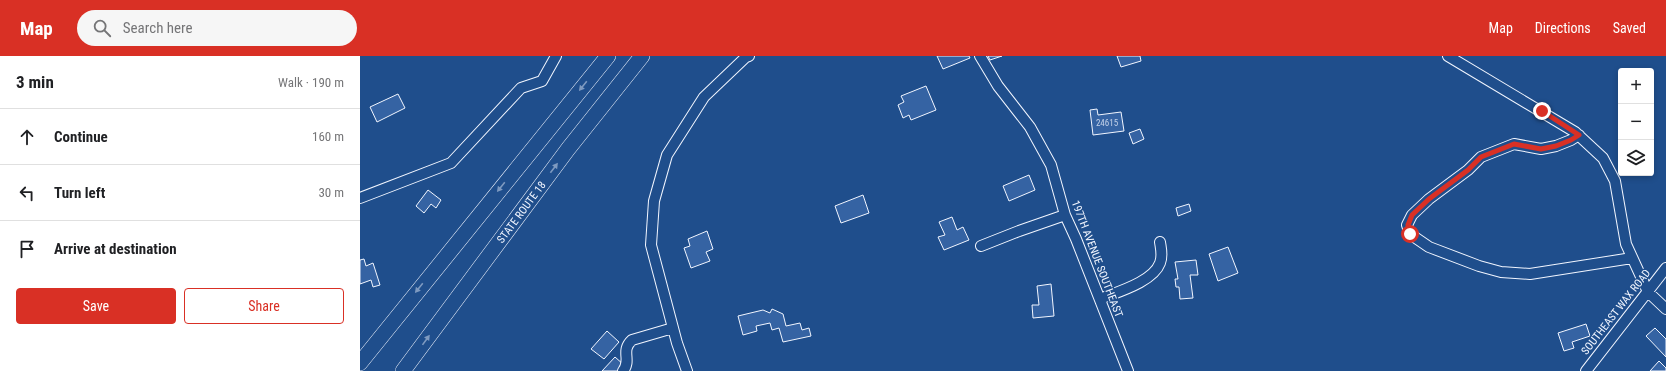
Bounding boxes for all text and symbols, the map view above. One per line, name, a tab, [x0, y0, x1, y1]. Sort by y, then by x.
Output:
search box	[77, 10, 357, 46]
text: Map	[20, 17, 53, 40]
icon: search	[91, 17, 113, 39]
text: Search here	[123, 19, 193, 37]
text: Map	[1489, 20, 1513, 36]
text: Directions	[1535, 20, 1591, 36]
text: Saved	[1613, 20, 1646, 36]
map controls	[1618, 68, 1654, 176]
button: +	[1618, 68, 1654, 104]
text: 3 min	[16, 72, 54, 92]
text: Walk · 190 m	[278, 75, 344, 90]
one-way arrow	[578, 81, 587, 92]
route end	[1533, 102, 1551, 120]
button: −	[1618, 104, 1654, 140]
house number: 24615	[1096, 118, 1119, 128]
icon: ahead	[16, 126, 38, 148]
text: Continue	[54, 128, 108, 146]
text: 160 m	[312, 129, 344, 144]
button: layers	[1618, 140, 1654, 176]
one-way arrow	[549, 163, 557, 173]
street label: STATE ROUTE 18	[494, 179, 548, 246]
icon: left	[16, 182, 38, 204]
one-way arrow	[496, 182, 505, 192]
text: Turn left	[54, 184, 105, 202]
text: 30 m	[318, 185, 344, 200]
street label: 197TH AVENUE SOUTHEAST	[1069, 199, 1125, 320]
route start	[1401, 225, 1419, 243]
icon: arrive	[16, 238, 38, 260]
text: Arrive at destination	[54, 240, 177, 258]
street label: SOUTHEAST WAX ROAD	[1579, 267, 1653, 357]
one-way arrow	[415, 283, 424, 294]
button: Save	[16, 288, 176, 324]
button: Share	[184, 288, 344, 324]
one-way arrow	[422, 334, 430, 345]

